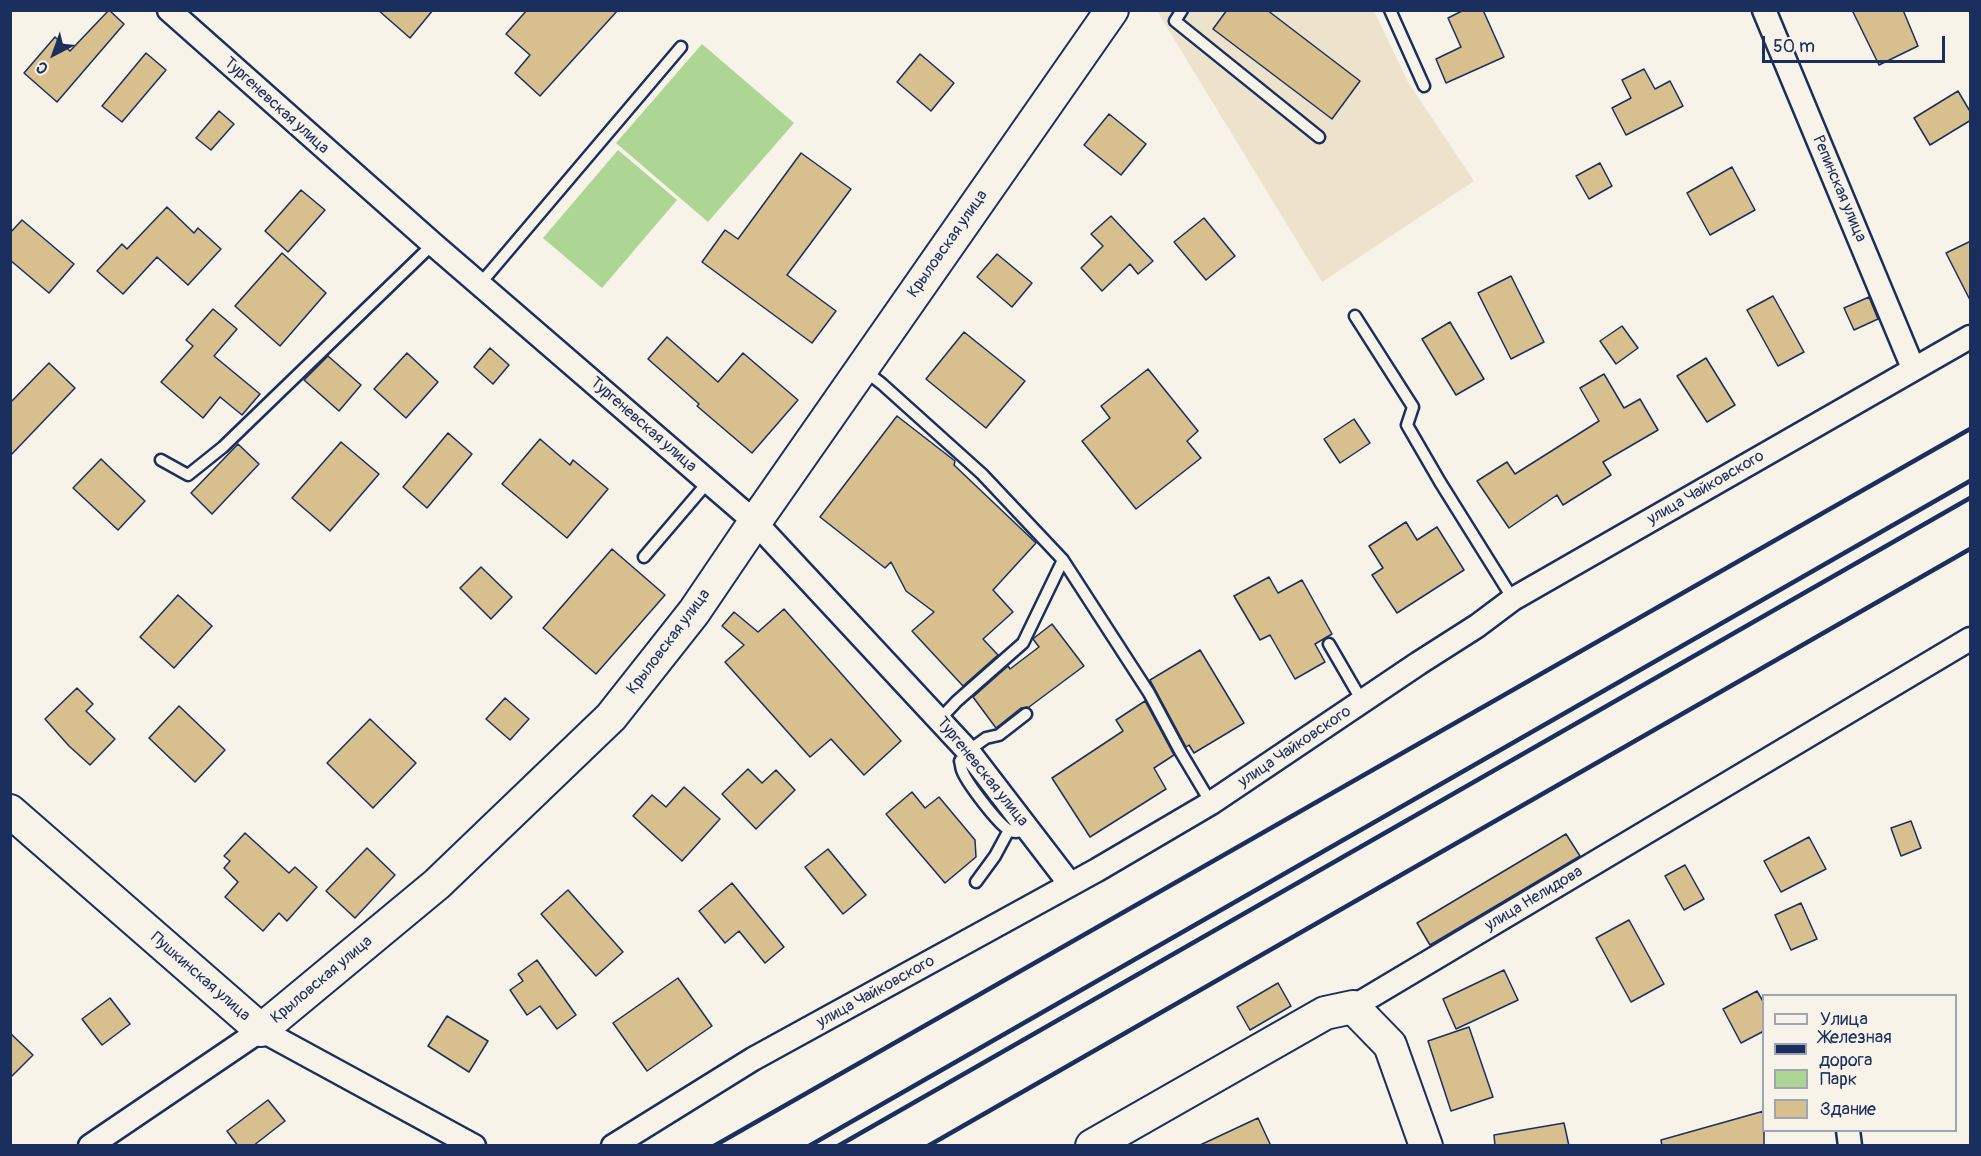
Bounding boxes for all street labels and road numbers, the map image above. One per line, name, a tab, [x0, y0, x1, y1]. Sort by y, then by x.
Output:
street label: Тургеневская улица	[219, 54, 333, 158]
street label: Репинская улица	[1808, 133, 1870, 245]
street label: Крыловская улица	[904, 187, 992, 301]
street label: Тургеневская улица	[586, 373, 700, 477]
street label: улица Чайковского	[1644, 447, 1768, 529]
street label: Крыловская улица	[623, 586, 715, 698]
street label: улица Чайковского	[1235, 702, 1355, 792]
street label: Тургеневская улица	[932, 713, 1032, 831]
street label: улица Нелидова	[1482, 862, 1586, 936]
street label: Пушкинская улица	[146, 928, 254, 1026]
street label: Крыловская улица	[267, 932, 377, 1028]
street label: улица Чайковского	[814, 952, 938, 1032]

